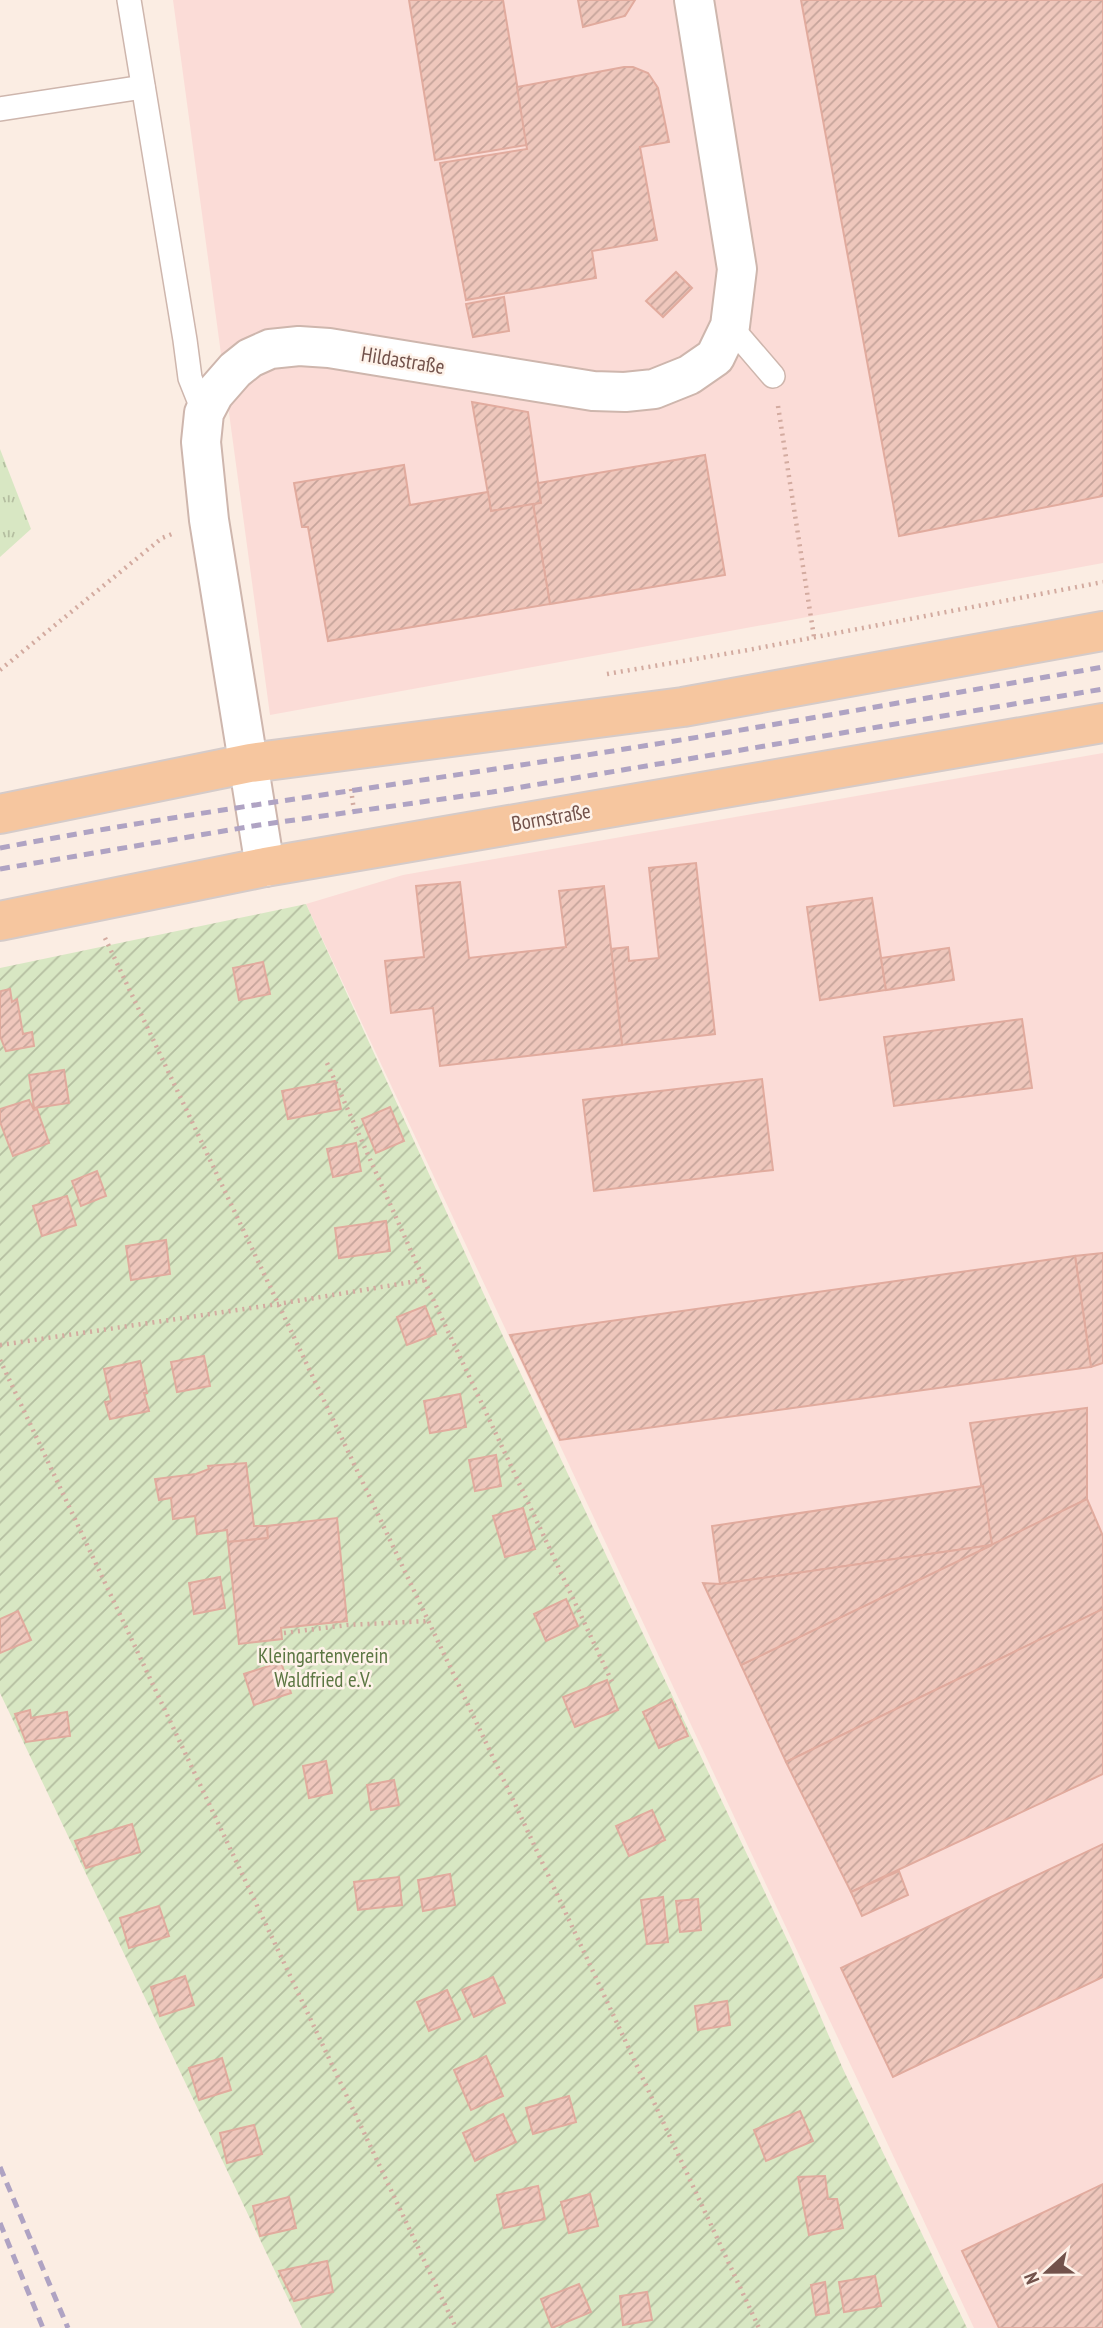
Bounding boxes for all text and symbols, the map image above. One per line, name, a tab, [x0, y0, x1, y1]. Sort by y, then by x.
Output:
street label: Hildastraße	[359, 340, 447, 380]
street label: Bornstraße	[509, 797, 593, 837]
park label: Kleingartenverein Waldfried e.V.	[258, 1642, 388, 1693]
north arrow	[1012, 2237, 1082, 2307]
text: N	[1018, 2269, 1044, 2288]

